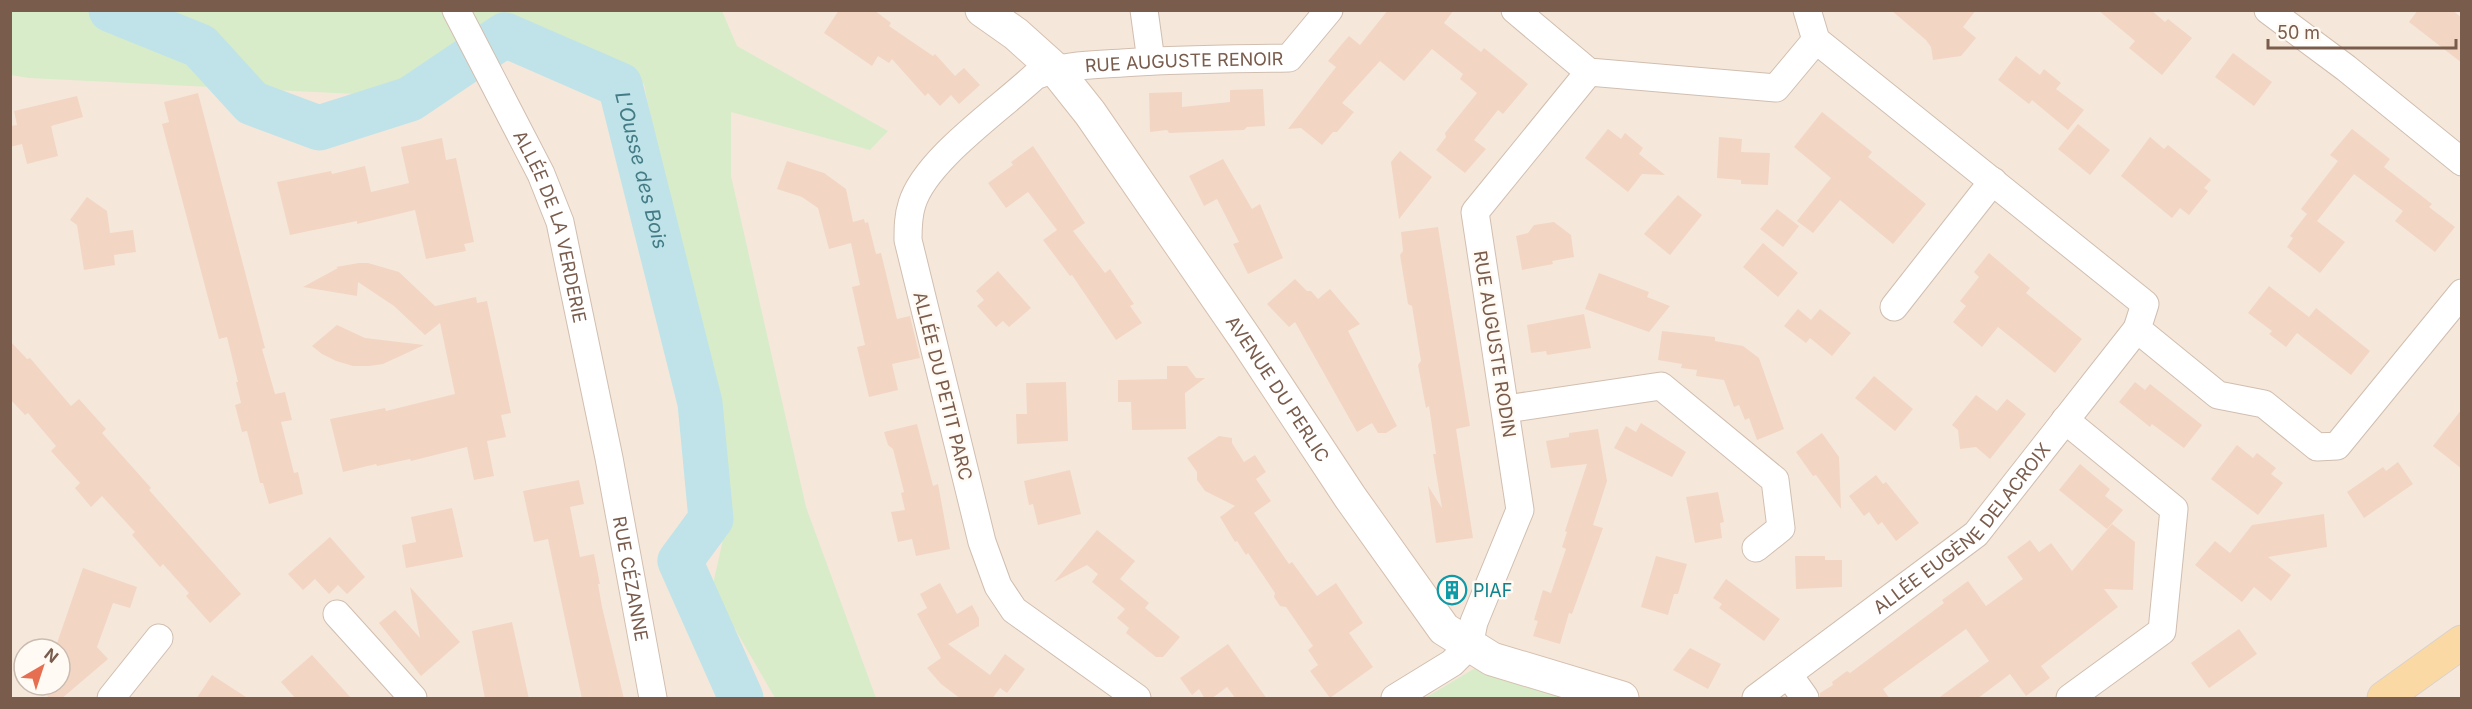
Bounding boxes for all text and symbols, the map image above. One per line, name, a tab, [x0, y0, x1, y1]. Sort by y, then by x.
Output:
scale bar	[2268, 12, 2456, 50]
text: 50 m	[2277, 22, 2320, 43]
street label: RUE AUGUSTE RENOIR	[1084, 48, 1284, 76]
water label: L'Ousse des Bois	[610, 89, 673, 251]
street label: ALLÉE DE LA VERDERIE	[510, 127, 591, 325]
street label: RUE AUGUSTE RODIN	[1470, 249, 1520, 439]
street label: ALLÉE DU PETIT PARC	[909, 289, 978, 483]
street label: AVENUE DU PERLIC	[1222, 312, 1334, 466]
street label: ALLÉE EUGÈNE DELACROIX	[1869, 439, 2054, 618]
street label: RUE CÉZANNE	[609, 514, 653, 643]
building icon: PIAF	[1436, 574, 1468, 606]
place label: PIAF	[1473, 580, 1512, 601]
north arrow	[12, 637, 72, 697]
text: N	[40, 644, 62, 667]

